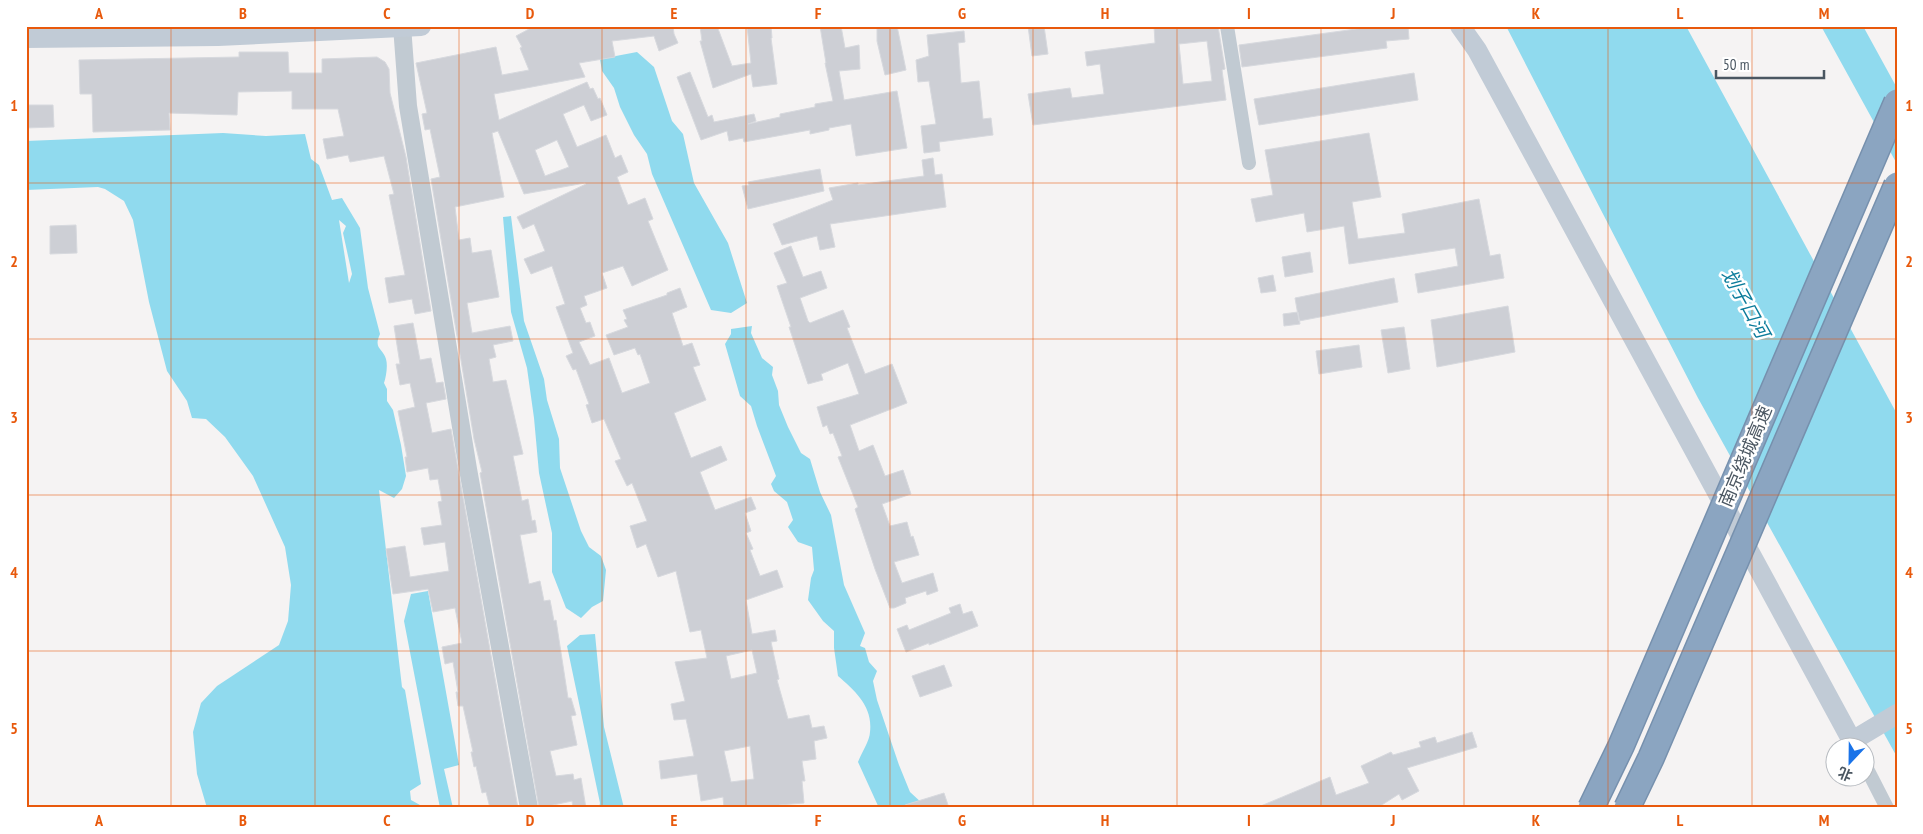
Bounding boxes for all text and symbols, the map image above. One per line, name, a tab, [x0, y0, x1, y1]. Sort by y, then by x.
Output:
text: A	[94, 3, 104, 23]
text: B	[239, 3, 247, 23]
text: C	[383, 3, 391, 23]
text: D	[526, 3, 535, 23]
text: E	[671, 3, 678, 23]
text: F	[815, 3, 822, 23]
text: G	[958, 3, 966, 23]
text: H	[1101, 3, 1109, 23]
text: I	[1247, 3, 1251, 23]
text: J	[1390, 3, 1395, 23]
text: K	[1532, 3, 1541, 23]
text: L	[1677, 3, 1684, 23]
text: M	[1819, 3, 1829, 23]
scale bar	[1716, 48, 1823, 80]
text: 50 m	[1723, 55, 1749, 74]
text: 1	[10, 95, 18, 115]
text: 1	[1905, 95, 1913, 115]
text: 2	[10, 251, 18, 271]
text: 2	[1905, 251, 1913, 271]
water label: 划子口河	[1717, 264, 1777, 346]
street label: 南京绕城高速	[1713, 402, 1777, 510]
text: 3	[10, 407, 18, 427]
text: 3	[1905, 407, 1913, 427]
text: 4	[10, 562, 18, 582]
text: 4	[1905, 562, 1913, 582]
text: 5	[10, 718, 18, 738]
text: 5	[1905, 718, 1913, 738]
north arrow	[1826, 736, 1876, 786]
text: 北	[1835, 763, 1855, 785]
text: A	[94, 810, 104, 830]
text: B	[239, 810, 247, 830]
text: C	[383, 810, 391, 830]
text: D	[526, 810, 535, 830]
text: E	[671, 810, 678, 830]
text: F	[815, 810, 822, 830]
text: G	[958, 810, 966, 830]
text: H	[1101, 810, 1109, 830]
text: I	[1247, 810, 1251, 830]
text: J	[1390, 810, 1395, 830]
text: K	[1532, 810, 1541, 830]
text: L	[1677, 810, 1684, 830]
text: M	[1819, 810, 1829, 830]

